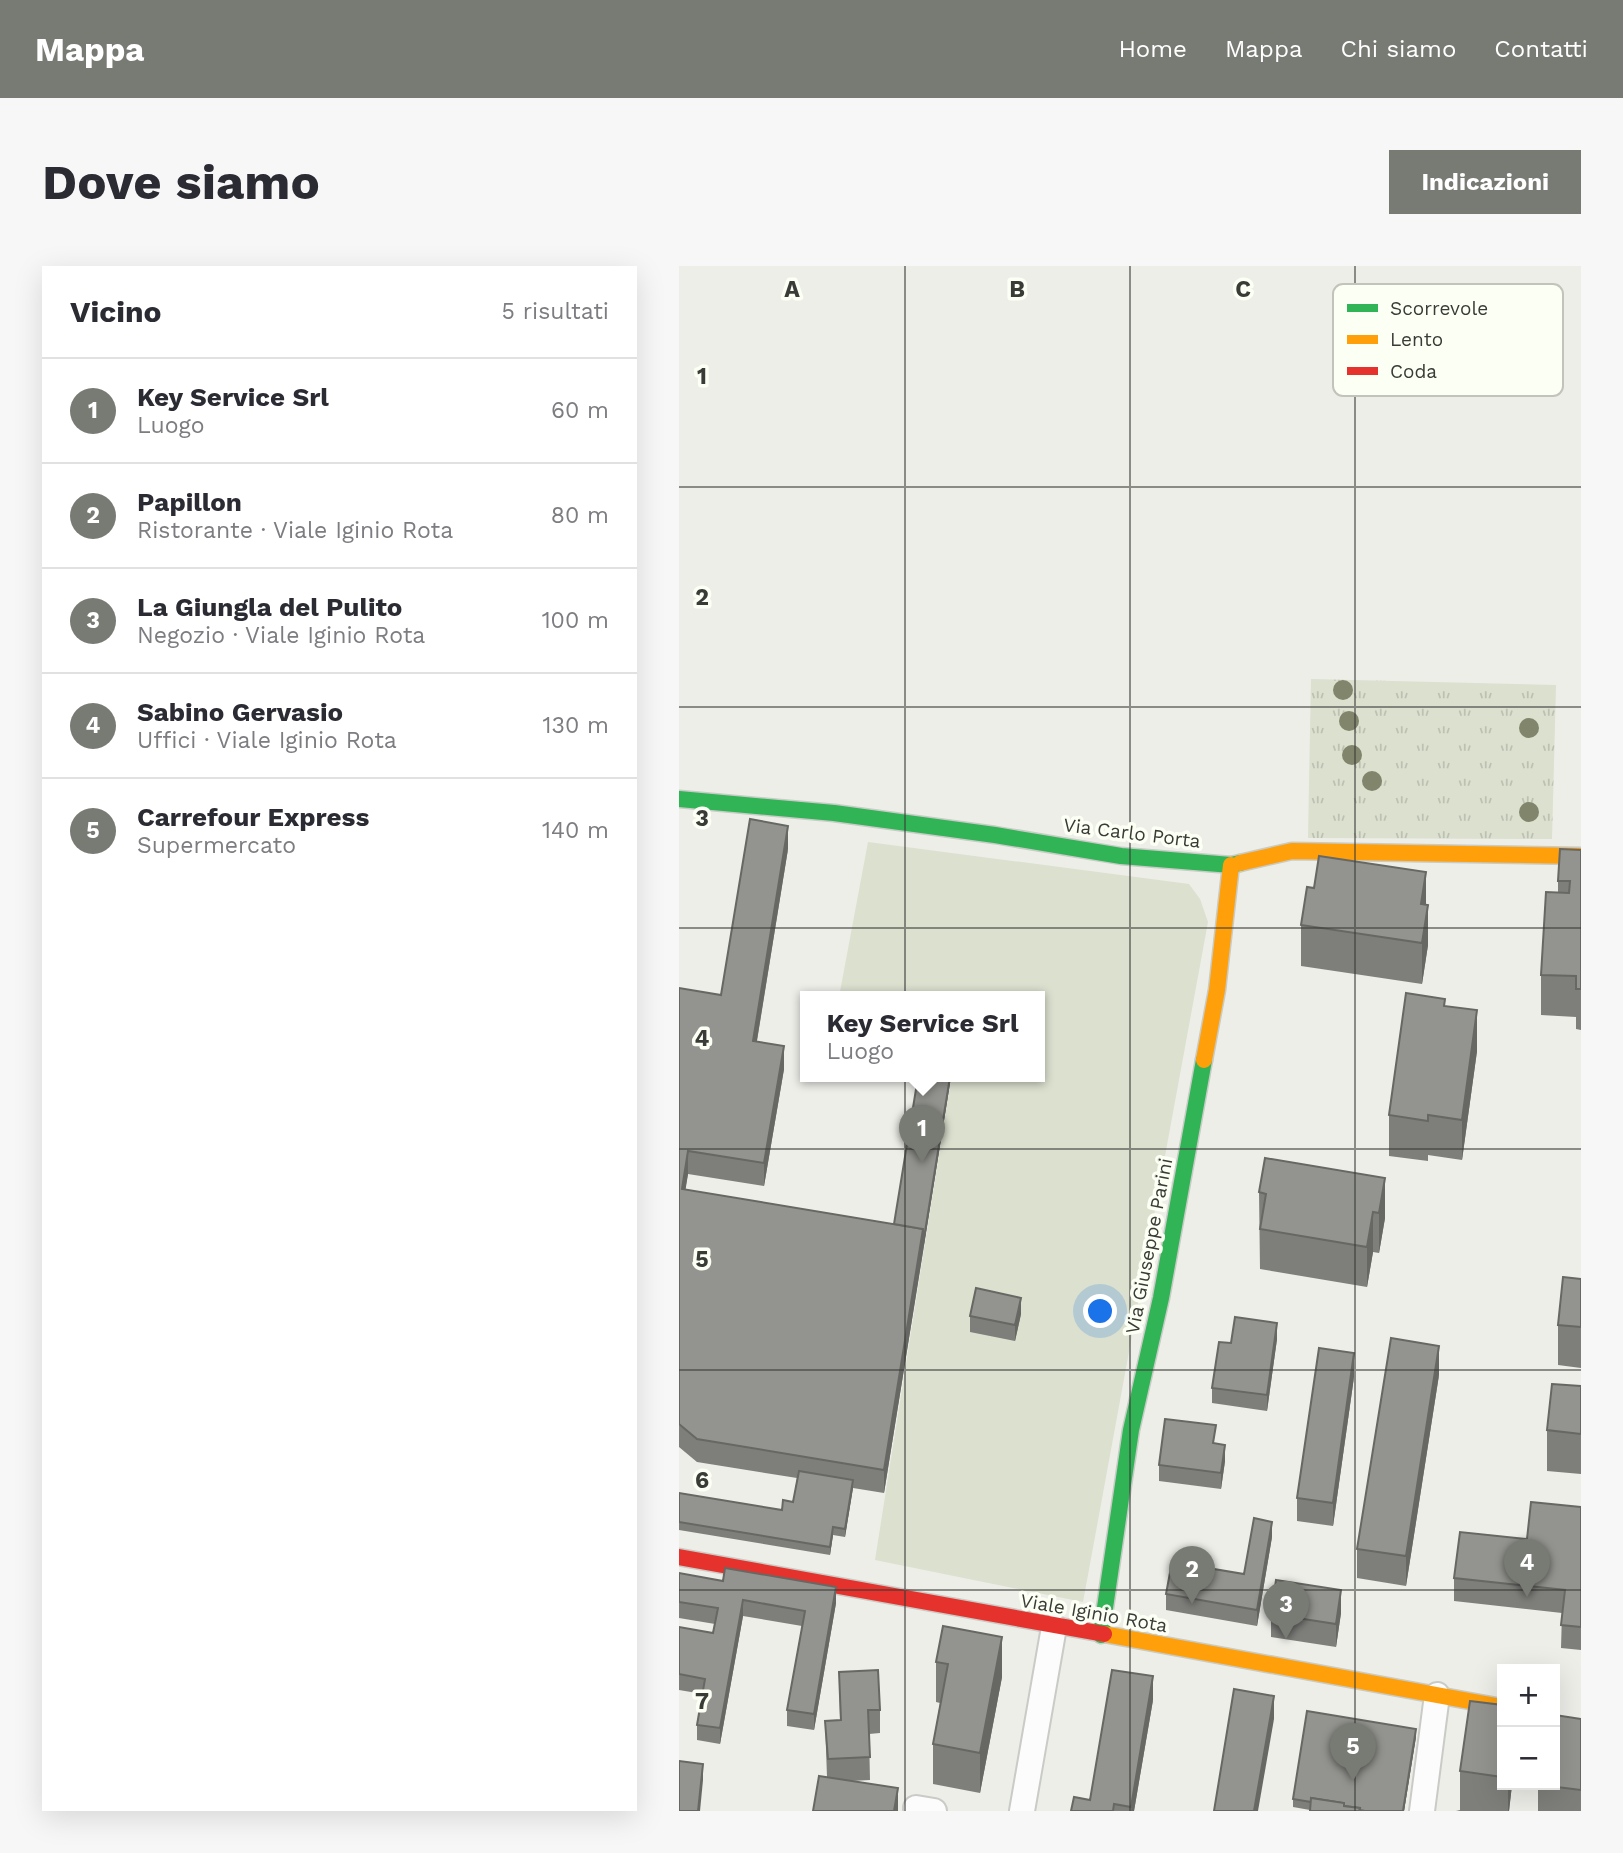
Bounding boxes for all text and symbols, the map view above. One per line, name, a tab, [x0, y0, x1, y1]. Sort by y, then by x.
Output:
text: Mappa	[35, 30, 144, 69]
text: Home	[1118, 35, 1187, 63]
text: Mappa	[1225, 35, 1303, 63]
text: Chi siamo	[1341, 35, 1456, 63]
text: Contatti	[1494, 35, 1588, 63]
button: Indicazioni	[1389, 150, 1581, 214]
text: Dove siamo	[42, 153, 320, 211]
text: A	[784, 276, 800, 303]
text: B	[1009, 276, 1025, 303]
text: C	[1235, 276, 1251, 303]
legend	[1333, 284, 1563, 396]
text: Vicino	[70, 294, 162, 329]
text: Scorrevole	[1390, 297, 1488, 320]
text: 5 risultati	[501, 298, 609, 325]
text: Lento	[1390, 328, 1443, 351]
text: Coda	[1390, 360, 1437, 383]
text: 1	[697, 363, 707, 390]
text: Key Service Srl	[137, 382, 329, 412]
text: 1	[88, 397, 98, 424]
text: 60 m	[551, 397, 609, 424]
text: Luogo	[137, 412, 205, 439]
text: Papillon	[137, 487, 242, 517]
text: 2	[86, 502, 100, 529]
text: 80 m	[551, 502, 609, 529]
text: Ristorante · Viale Iginio Rota	[137, 517, 453, 544]
text: 2	[695, 584, 709, 611]
text: La Giungla del Pulito	[137, 592, 402, 622]
text: 3	[86, 607, 100, 634]
text: 100 m	[542, 607, 609, 634]
text: Negozio · Viale Iginio Rota	[137, 622, 425, 649]
text: Sabino Gervasio	[137, 697, 343, 727]
text: 4	[86, 712, 100, 739]
text: 130 m	[543, 712, 609, 739]
text: Uffici · Viale Iginio Rota	[137, 727, 397, 754]
text: Carrefour Express	[137, 802, 369, 832]
text: 3	[695, 805, 709, 832]
street label: Via Carlo Porta	[1062, 813, 1202, 853]
text: 5	[86, 817, 100, 844]
text: 140 m	[542, 817, 609, 844]
text: Supermercato	[137, 832, 296, 859]
popup	[800, 991, 1045, 1082]
text: Key Service Srl	[827, 1008, 1018, 1038]
text: 4	[695, 1025, 710, 1052]
text: Luogo	[827, 1038, 894, 1065]
pin: 1	[899, 1105, 945, 1163]
street label: Via Giuseppe Parini	[1121, 1156, 1177, 1336]
text: 5	[695, 1246, 709, 1273]
your location	[1083, 1294, 1117, 1328]
text: 6	[695, 1467, 709, 1494]
pin: 4	[1504, 1539, 1550, 1597]
pin: 2	[1169, 1546, 1215, 1604]
pin: 3	[1263, 1581, 1309, 1639]
street label: Viale Iginio Rota	[1019, 1589, 1170, 1637]
map controls	[1497, 1664, 1560, 1790]
button: +	[1497, 1664, 1560, 1727]
text: 7	[695, 1688, 709, 1715]
pin: 5	[1330, 1723, 1376, 1781]
button: −	[1497, 1727, 1560, 1790]

